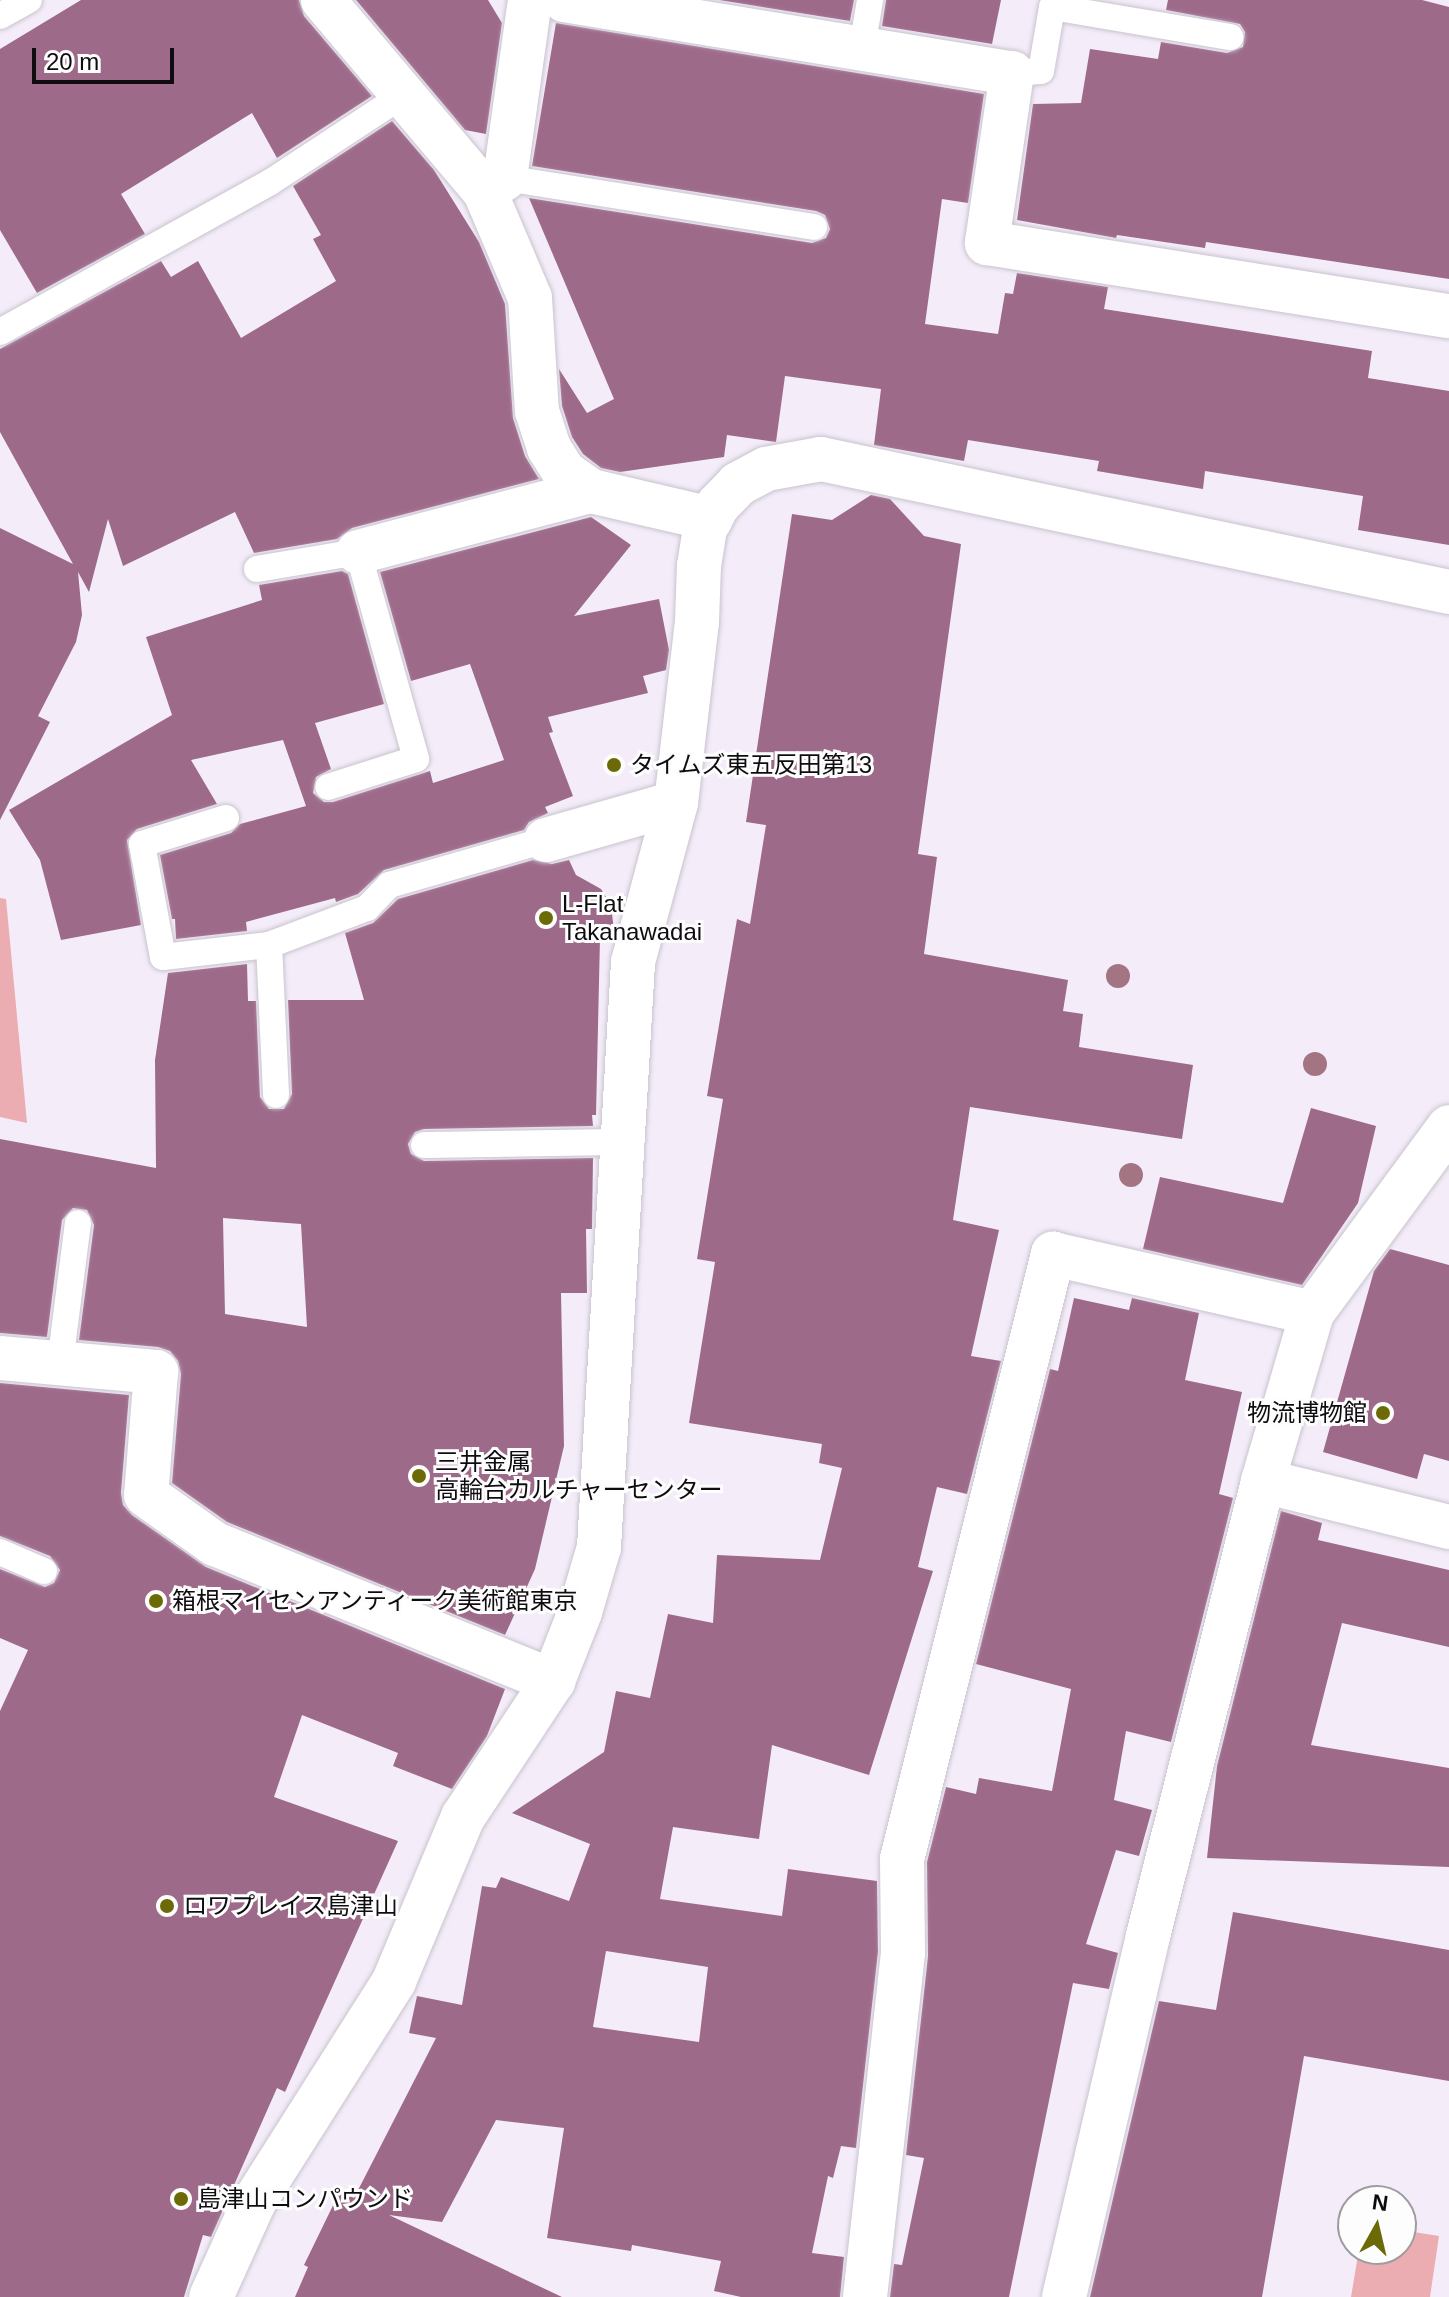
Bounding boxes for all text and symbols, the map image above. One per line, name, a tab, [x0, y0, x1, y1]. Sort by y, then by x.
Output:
scale bar	[36, 32, 178, 82]
text: 20 m	[46, 48, 99, 75]
place label: タイムズ東五反田第13	[630, 751, 873, 779]
marker: タイムズ東五反田第13	[605, 756, 623, 774]
place label: L-Flat Takanawadai	[562, 890, 702, 946]
marker: L-Flat Takanawadai	[537, 909, 555, 927]
place label: 物流博物館	[1247, 1399, 1367, 1427]
marker: 物流博物館	[1374, 1404, 1392, 1422]
place label: 三井金属 高輪台カルチャーセンター	[435, 1448, 723, 1504]
marker: 三井金属 高輪台カルチャーセンター	[410, 1467, 428, 1485]
place label: 箱根マイセンアンティーク美術館東京	[172, 1587, 580, 1615]
marker: 箱根マイセンアンティーク美術館東京	[147, 1592, 165, 1610]
place label: ロワプレイス島津山	[183, 1892, 399, 1920]
marker: ロワプレイス島津山	[158, 1897, 176, 1915]
place label: 島津山コンパウンド	[197, 2185, 413, 2213]
north arrow	[1337, 2185, 1417, 2265]
text: N	[1371, 2189, 1390, 2216]
marker: 島津山コンパウンド	[172, 2190, 190, 2208]

